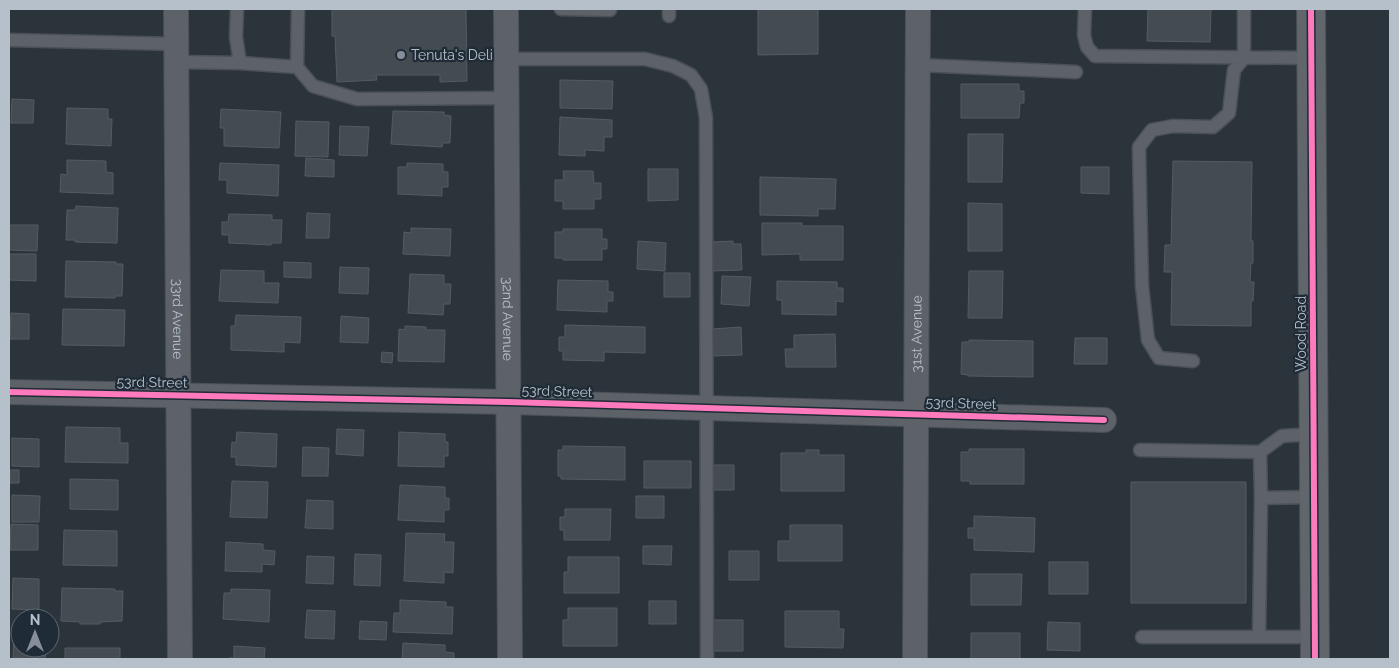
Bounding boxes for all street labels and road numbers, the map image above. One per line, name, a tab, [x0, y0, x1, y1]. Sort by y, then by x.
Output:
street label: 32nd Avenue	[500, 277, 516, 361]
street label: 33rd Avenue	[170, 279, 186, 359]
street label: 31st Avenue	[908, 295, 925, 373]
street label: Wood Road	[1293, 296, 1309, 372]
street label: 53rd Street	[116, 373, 188, 391]
street label: 53rd Street	[521, 382, 593, 400]
street label: 53rd Street	[925, 394, 997, 412]

